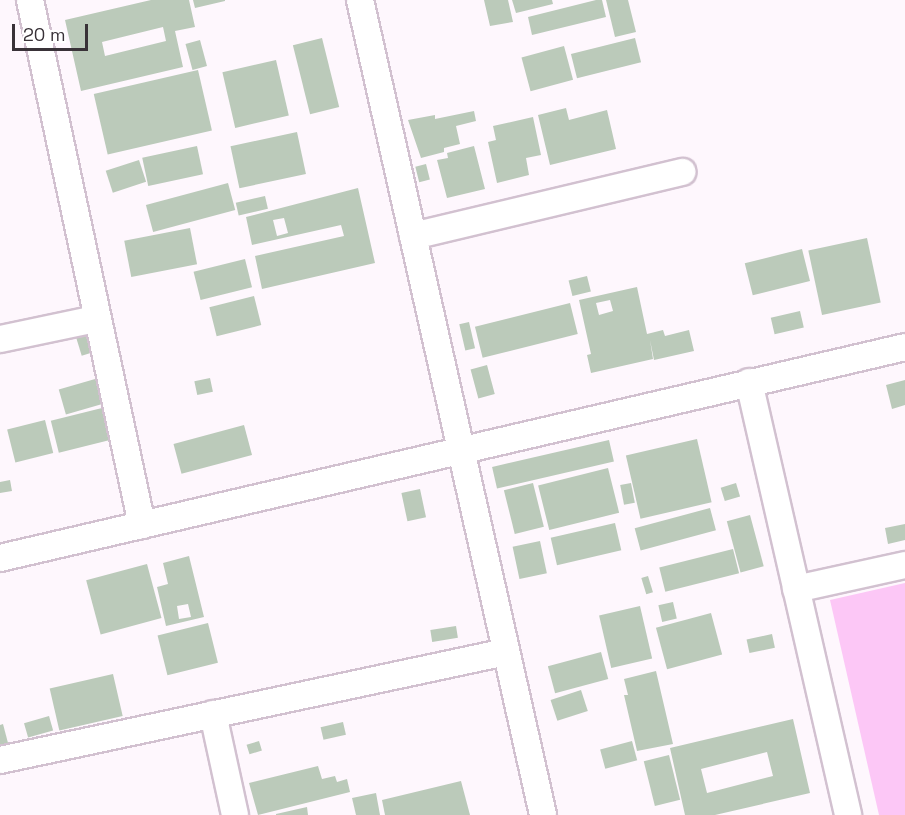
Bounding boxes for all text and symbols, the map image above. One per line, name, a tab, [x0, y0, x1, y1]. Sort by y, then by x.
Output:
scale bar	[15, 12, 92, 50]
text: 20 m	[23, 23, 66, 46]

